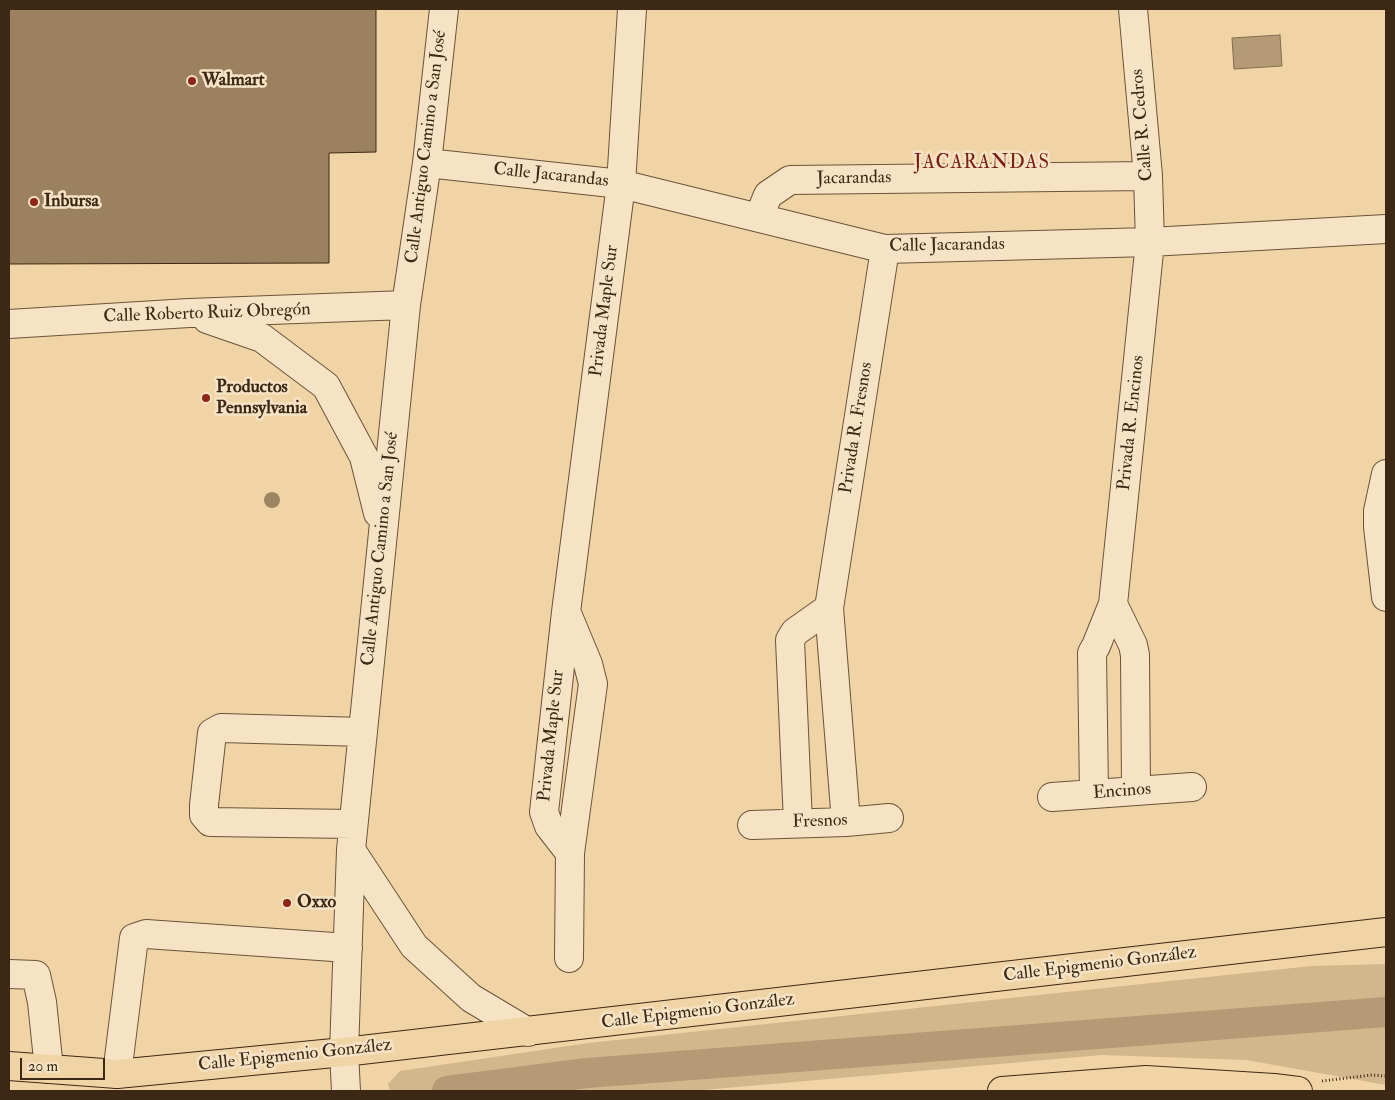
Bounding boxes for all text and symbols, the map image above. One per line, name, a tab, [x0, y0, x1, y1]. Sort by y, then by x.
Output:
street label: Calle Antiguo Camino a San José	[402, 29, 452, 265]
street label: Calle R. Cedros	[1127, 68, 1159, 182]
place label: Walmart	[202, 70, 265, 92]
marker: Walmart	[186, 75, 198, 87]
district label: JACARANDAS	[913, 153, 1051, 175]
street label: Calle Jacarandas	[492, 159, 610, 193]
street label: Jacarandas	[816, 168, 892, 190]
place label: Inbursa	[44, 191, 99, 213]
marker: Inbursa	[28, 196, 40, 208]
street label: Calle Jacarandas	[889, 234, 1005, 258]
street label: Privada Maple Sur	[586, 244, 624, 378]
street label: Calle Roberto Ruiz Obregón	[103, 300, 311, 328]
street label: Privada R. Encinos	[1114, 354, 1150, 492]
street label: Privada R. Fresnos	[836, 361, 878, 495]
place label: Productos Pennsylvania	[216, 377, 307, 419]
marker: Productos Pennsylvania	[200, 392, 212, 404]
street label: Calle Antiguo Camino a San José	[358, 431, 404, 667]
street label: Privada Maple Sur	[534, 669, 570, 803]
street label: Encinos	[1092, 779, 1152, 805]
street label: Fresnos	[792, 810, 848, 834]
place label: Oxxo	[297, 892, 336, 914]
marker: Oxxo	[281, 897, 293, 909]
street label: Calle Epigmenio González	[1002, 942, 1198, 988]
street label: Calle Epigmenio González	[600, 989, 796, 1035]
street label: Calle Epigmenio González	[197, 1035, 393, 1077]
scale bar	[22, 1048, 108, 1080]
text: 20 m	[28, 1057, 58, 1076]

